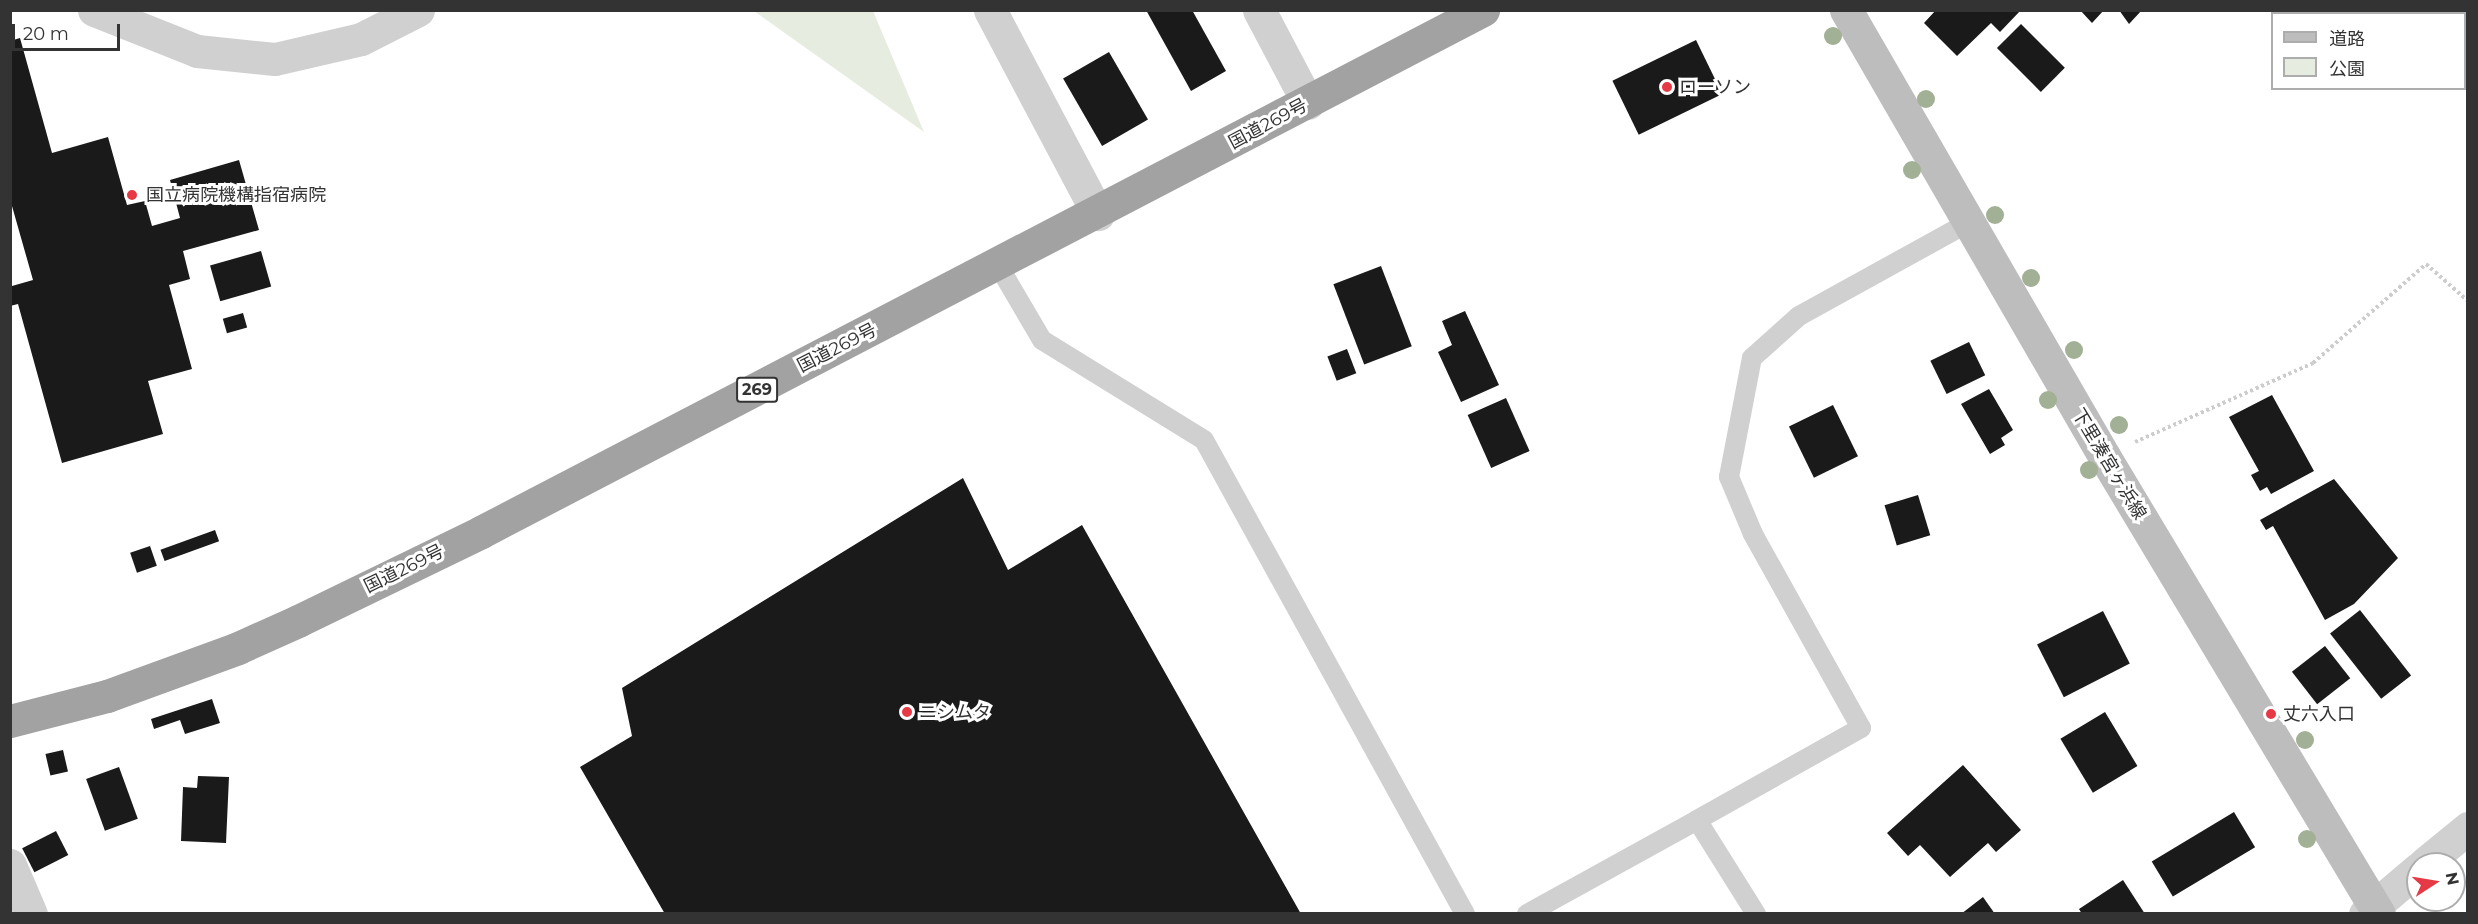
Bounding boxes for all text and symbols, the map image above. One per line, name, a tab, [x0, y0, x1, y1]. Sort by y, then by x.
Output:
scale bar	[15, 12, 123, 50]
legend	[2271, 12, 2466, 90]
text: 20 m	[23, 23, 69, 45]
text: 道路	[2329, 28, 2365, 50]
text: 公園	[2329, 58, 2365, 80]
place label: ローソン	[1679, 76, 1751, 98]
marker: ローソン	[1660, 80, 1674, 94]
street label: 国道269号	[1225, 94, 1311, 154]
place label: 国立病院機構指宿病院	[146, 184, 326, 206]
marker: 国立病院機構指宿病院	[123, 186, 141, 204]
street label: 国道269号	[794, 319, 880, 377]
road number: 269	[736, 377, 778, 403]
street label: 下里湊宮ヶ浜線	[2067, 404, 2151, 524]
street label: 国道269号	[361, 540, 447, 598]
place label: ニシムタ	[919, 701, 991, 723]
place label: 丈六入口	[2283, 703, 2355, 725]
marker: ニシムタ	[900, 705, 914, 719]
marker: 丈六入口	[2264, 707, 2278, 721]
north arrow	[2406, 852, 2466, 912]
text: N	[2442, 870, 2463, 887]

